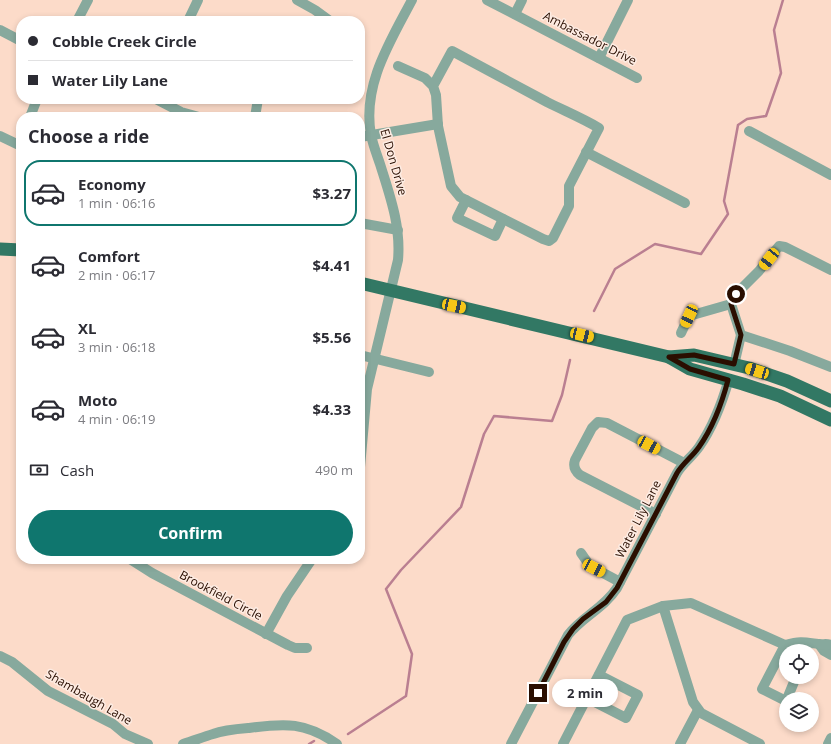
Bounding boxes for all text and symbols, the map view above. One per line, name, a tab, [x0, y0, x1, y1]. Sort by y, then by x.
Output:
street label: Ambassador Drive	[540, 7, 640, 69]
text: Cobble Creek Circle	[52, 31, 197, 51]
text: Water Lily Lane	[52, 70, 168, 90]
text: Choose a ride	[28, 124, 149, 148]
street label: El Don Drive	[376, 127, 412, 198]
text: Economy	[78, 174, 146, 194]
icon: car	[30, 175, 66, 211]
text: $3.27	[312, 183, 351, 203]
text: 1 min · 06:16	[78, 194, 155, 212]
text: Comfort	[78, 246, 140, 266]
car	[757, 246, 781, 272]
icon: car	[30, 247, 66, 283]
text: $4.41	[312, 255, 351, 275]
text: 2 min · 06:17	[78, 266, 155, 284]
route start	[727, 285, 745, 303]
car	[441, 298, 467, 314]
car	[678, 303, 700, 329]
text: XL	[78, 318, 96, 338]
icon: car	[30, 319, 66, 355]
car	[569, 326, 595, 344]
text: $5.56	[312, 327, 351, 347]
text: 3 min · 06:18	[78, 338, 155, 356]
car	[744, 362, 770, 380]
text: Moto	[78, 390, 117, 410]
icon: car	[30, 391, 66, 427]
text: $4.33	[312, 399, 351, 419]
text: 4 min · 06:19	[78, 410, 155, 428]
car	[636, 434, 662, 456]
icon: cash	[28, 459, 50, 481]
text: Cash	[60, 460, 94, 480]
text: 490 m	[315, 461, 353, 479]
street label: Water Lily Lane	[611, 477, 665, 561]
button: Confirm	[28, 510, 353, 556]
car	[581, 557, 607, 579]
street label: Brookfield Circle	[177, 566, 266, 624]
map controls	[779, 644, 819, 732]
button: locate	[779, 644, 819, 684]
street label: Shambaugh Lane	[43, 665, 136, 729]
callout: 2 min	[552, 679, 618, 707]
route end	[529, 684, 547, 702]
text: 2 min	[567, 684, 603, 702]
button: layers	[779, 692, 819, 732]

